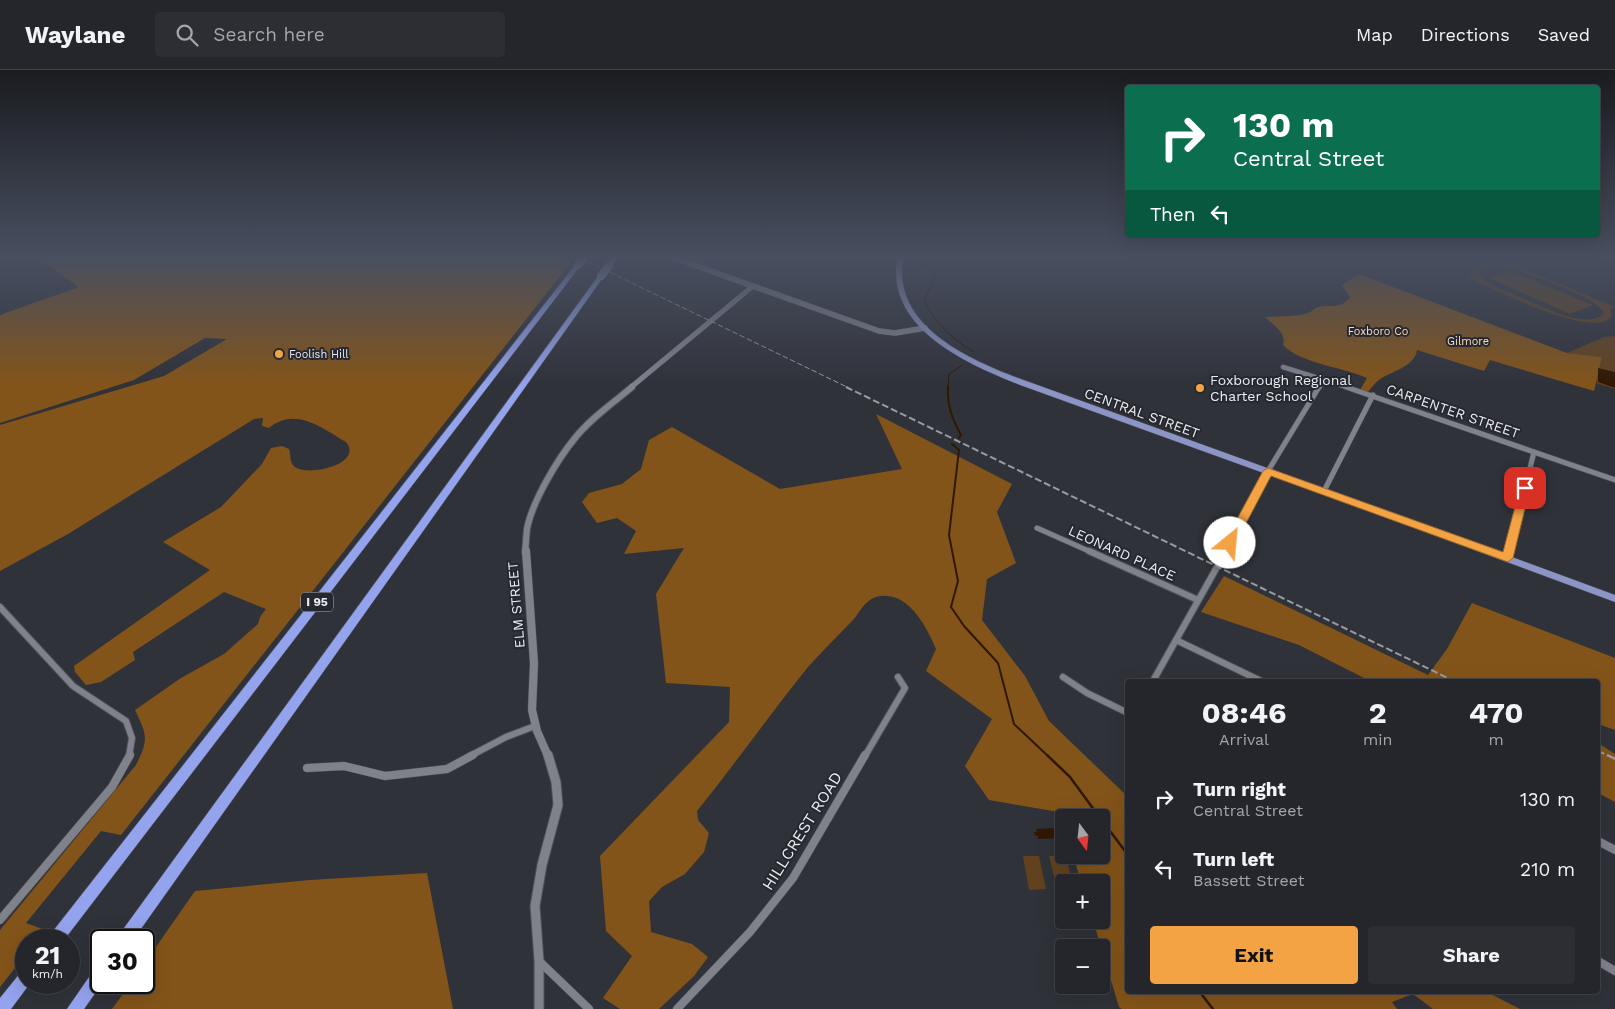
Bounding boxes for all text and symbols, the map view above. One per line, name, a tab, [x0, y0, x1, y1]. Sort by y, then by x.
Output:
search box	[155, 12, 505, 57]
text: Waylane	[25, 21, 125, 49]
icon: search	[173, 21, 201, 49]
text: Search here	[213, 23, 325, 46]
text: Map	[1356, 24, 1393, 45]
text: Directions	[1421, 24, 1510, 45]
text: Saved	[1538, 24, 1590, 45]
text: 130 m	[1233, 104, 1334, 146]
icon: right	[1150, 105, 1215, 170]
text: Central Street	[1233, 146, 1384, 171]
icon: left	[1206, 200, 1234, 228]
text: Then	[1150, 203, 1196, 226]
park label: Foxboro Co	[1348, 325, 1408, 338]
park label: Gilmore	[1447, 335, 1489, 348]
marker: Foolish Hill	[273, 348, 285, 360]
place label: Foolish Hill	[289, 348, 349, 361]
place label: Foxborough Regional Charter School	[1210, 372, 1352, 404]
street label: CARPENTER STREET	[1384, 381, 1522, 442]
marker: Foxborough Regional Charter School	[1194, 382, 1206, 394]
street label: CENTRAL STREET	[1082, 385, 1202, 441]
pin	[1504, 467, 1546, 509]
icon: arrive	[1511, 474, 1539, 502]
position arrow	[1203, 516, 1255, 568]
street label: LEONARD PLACE	[1066, 522, 1178, 584]
street label: ELM STREET	[504, 561, 528, 649]
road number: I 95	[301, 592, 333, 612]
text: 08:46	[1201, 695, 1287, 730]
text: 2	[1369, 695, 1387, 730]
text: 470	[1469, 695, 1524, 730]
text: Arrival	[1219, 730, 1269, 749]
text: min	[1363, 730, 1392, 749]
text: m	[1489, 730, 1504, 749]
street label: HILLCREST ROAD	[758, 768, 846, 894]
text: Turn right	[1193, 778, 1286, 801]
icon: right	[1150, 785, 1178, 813]
text: 130 m	[1520, 788, 1575, 811]
text: Central Street	[1193, 801, 1303, 820]
north arrow	[1055, 809, 1110, 864]
map controls	[1055, 809, 1110, 994]
text: Turn left	[1193, 848, 1274, 871]
icon: left	[1150, 855, 1178, 883]
text: 210 m	[1520, 858, 1575, 881]
text: Bassett Street	[1193, 871, 1304, 890]
button: +	[1055, 874, 1110, 929]
button: Exit	[1150, 926, 1358, 984]
button: Share	[1368, 926, 1575, 984]
speed limit sign: 30	[90, 929, 155, 994]
button: −	[1055, 939, 1110, 994]
text: 21	[35, 941, 60, 970]
text: km/h	[32, 967, 63, 981]

